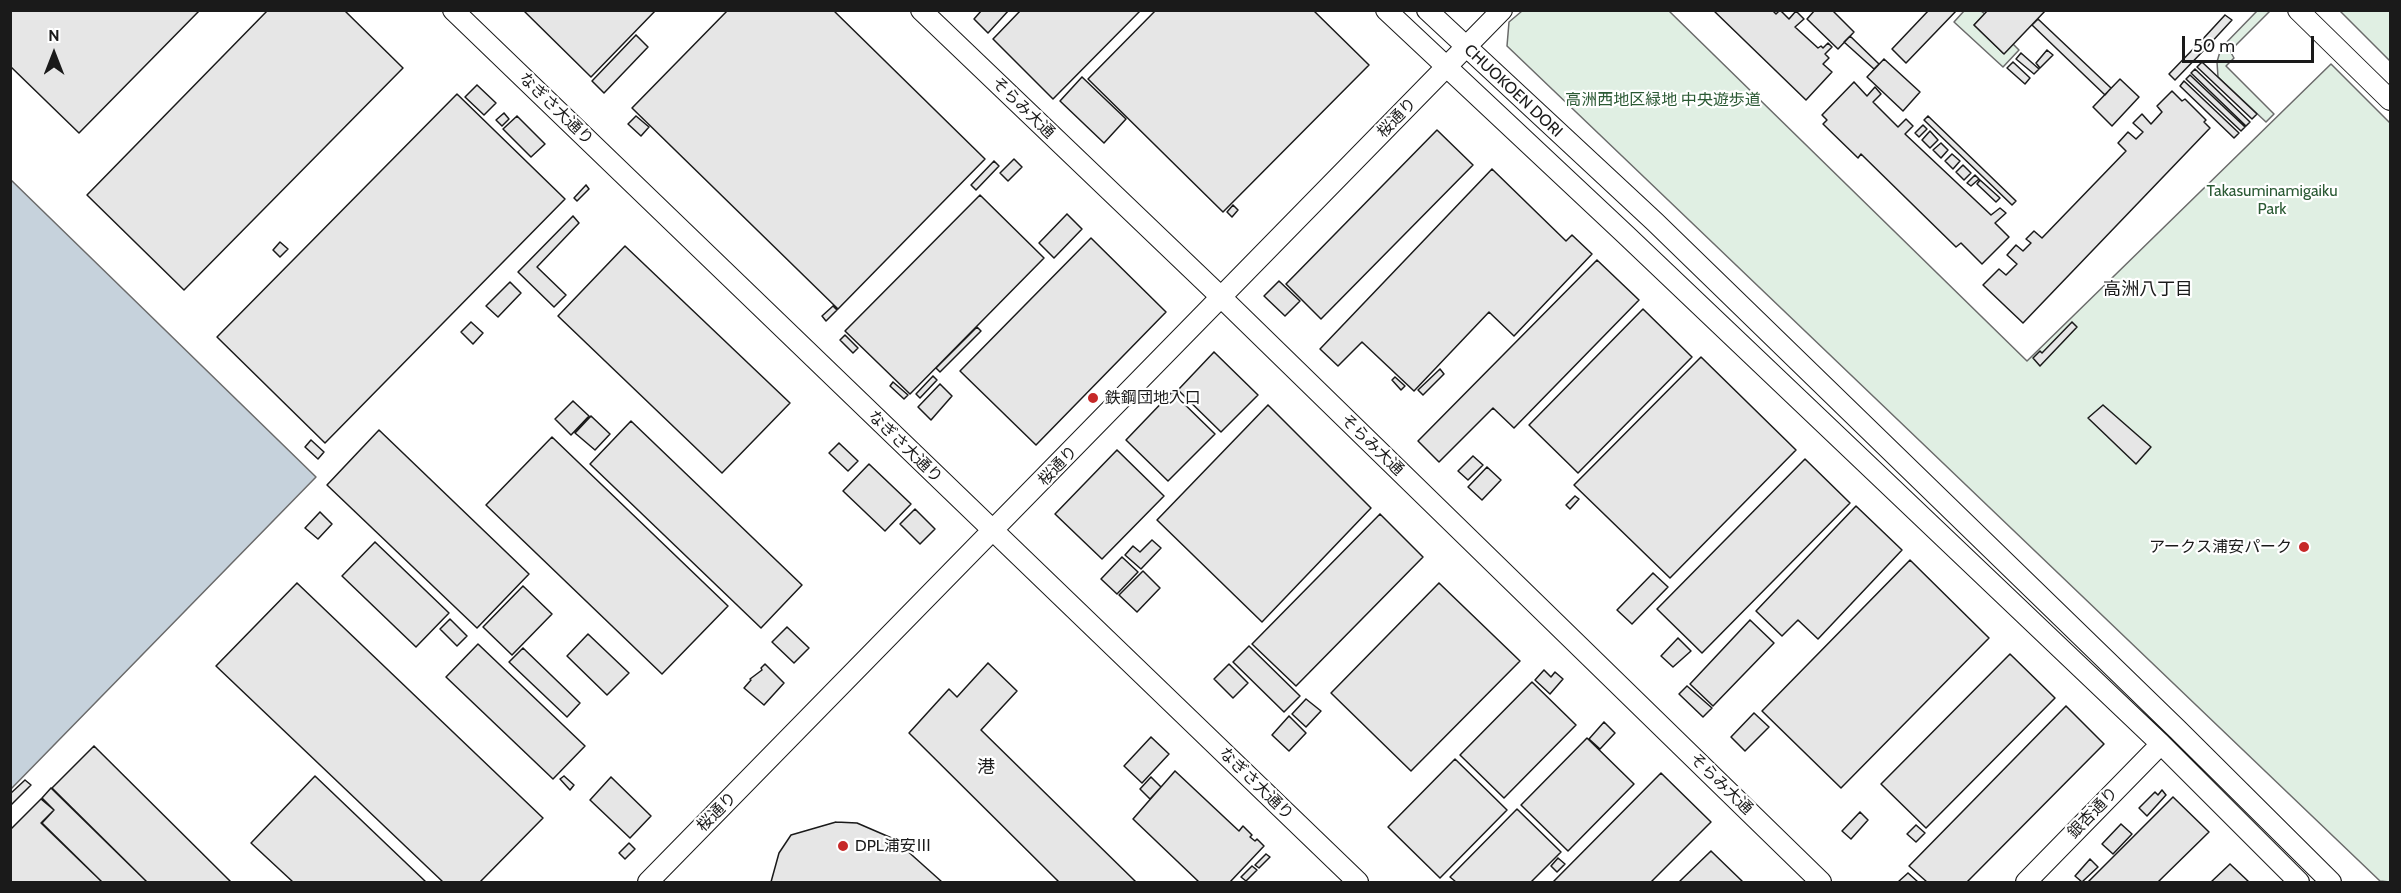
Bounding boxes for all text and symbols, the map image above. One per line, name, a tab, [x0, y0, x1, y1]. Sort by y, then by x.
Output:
north arrow	[24, 24, 84, 84]
scale bar	[2185, 24, 2317, 62]
text: N	[48, 26, 60, 45]
text: 50 m	[2193, 35, 2235, 57]
street label: CHUOKOEN DORI	[1460, 41, 1566, 141]
street label: なぎさ大通り	[515, 69, 597, 149]
street label: そらみ大通	[988, 73, 1058, 143]
park label: 高洲西地区緑地 中央遊歩道	[1565, 90, 1761, 110]
street label: 桜通り	[1373, 94, 1421, 142]
park label: Takasuminamigaiku Park	[2206, 181, 2338, 219]
district label: 高洲八丁目	[2103, 279, 2193, 301]
place label: 鉄鋼団地入口	[1105, 388, 1201, 408]
marker: 鉄鋼団地入口	[1086, 391, 1100, 405]
street label: なぎさ大通り	[864, 407, 946, 487]
street label: そらみ大通	[1337, 410, 1407, 480]
street label: 桜通り	[1034, 442, 1082, 490]
place label: アークス浦安パーク	[2149, 537, 2292, 557]
marker: アークス浦安パーク	[2297, 540, 2311, 554]
street label: なぎさ大通り	[1215, 744, 1297, 824]
street label: そらみ大通	[1686, 749, 1756, 819]
district label: 港	[977, 757, 995, 779]
street label: 銀杏通り	[2064, 783, 2122, 843]
street label: 桜通り	[693, 788, 741, 836]
place label: DPL浦安Ⅲ	[855, 836, 932, 856]
marker: DPL浦安Ⅲ	[836, 839, 850, 853]

